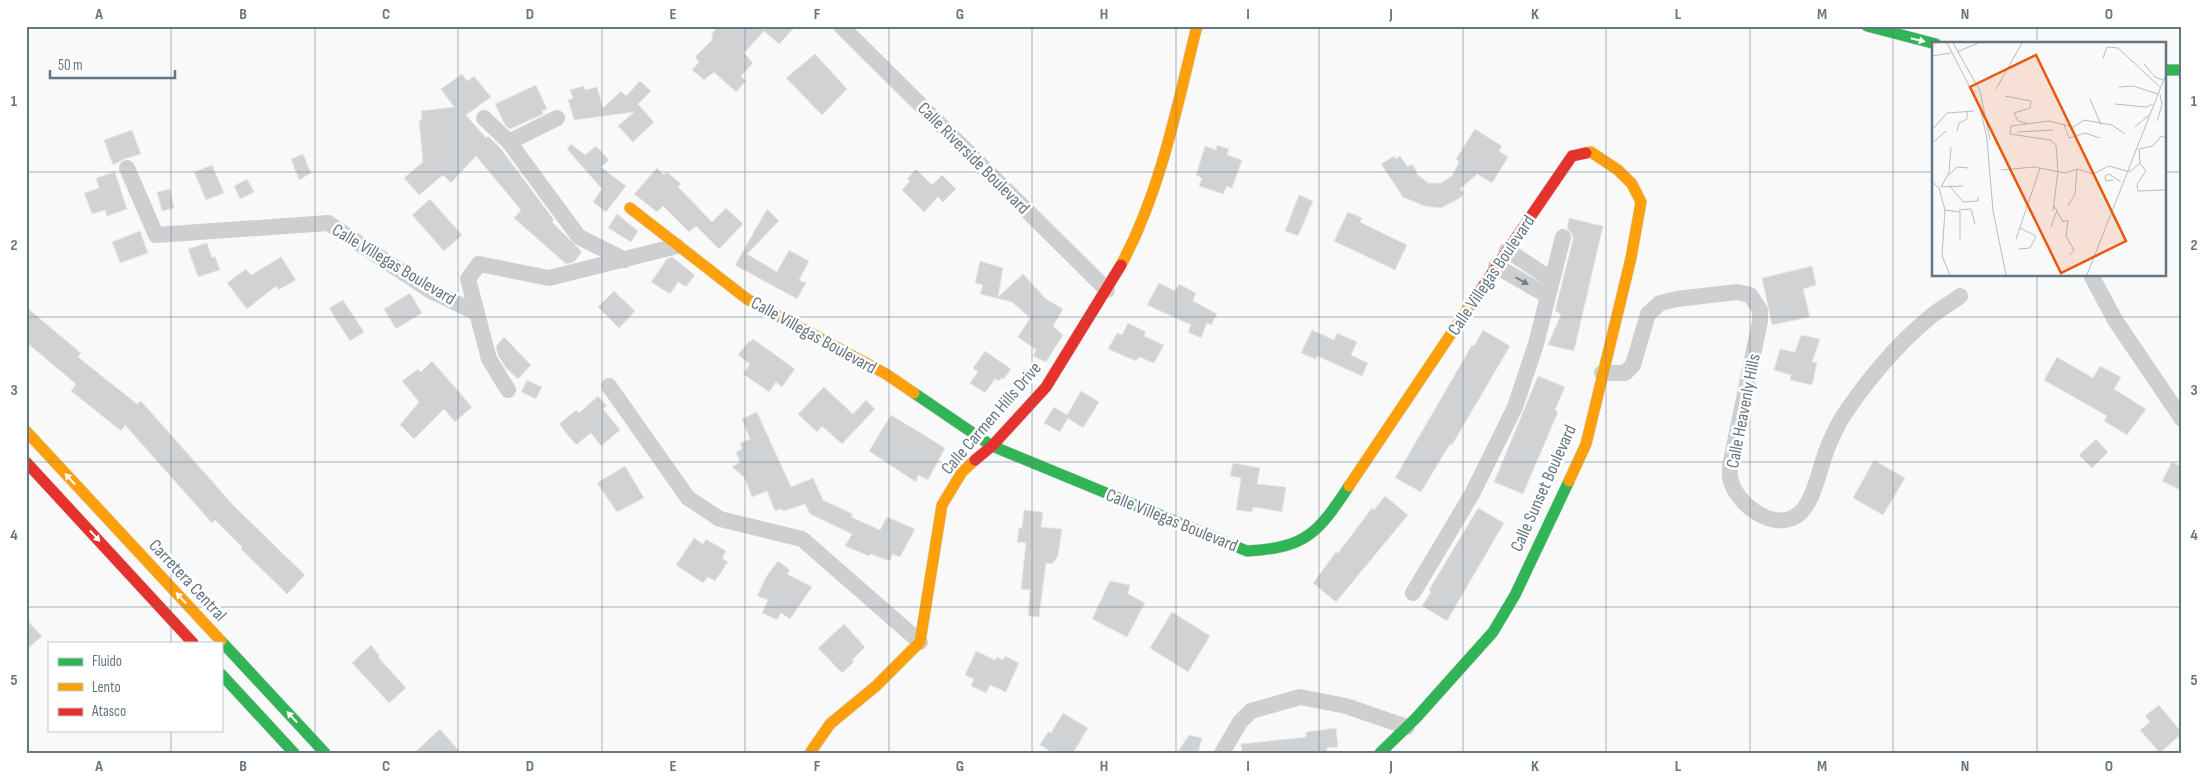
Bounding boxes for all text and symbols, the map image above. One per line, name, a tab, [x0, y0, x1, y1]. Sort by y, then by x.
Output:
text: A	[94, 5, 103, 24]
text: B	[239, 5, 247, 24]
text: C	[382, 5, 390, 24]
text: D	[526, 5, 534, 24]
text: E	[670, 5, 677, 24]
text: F	[814, 5, 821, 24]
text: G	[956, 5, 964, 24]
text: H	[1100, 5, 1108, 24]
text: I	[1246, 5, 1250, 24]
text: J	[1388, 5, 1393, 24]
text: K	[1531, 5, 1539, 24]
text: L	[1675, 5, 1682, 24]
text: M	[1817, 5, 1827, 24]
text: N	[1961, 5, 1969, 24]
text: O	[2105, 5, 2113, 24]
one-way arrow	[1911, 36, 1926, 44]
inset map	[1932, 42, 2166, 276]
scale bar	[50, 48, 175, 80]
text: 50 m	[58, 56, 83, 75]
text: 1	[11, 92, 18, 111]
text: 1	[2191, 92, 2198, 111]
street label: Calle Riverside Boulevard	[913, 98, 1034, 219]
street label: Calle Villegas Boulevard	[1444, 211, 1539, 339]
street label: Calle Villegas Boulevard	[328, 219, 459, 310]
text: 2	[10, 236, 18, 255]
text: 2	[2190, 236, 2198, 255]
one-way arrow	[1516, 276, 1529, 285]
street label: Calle Villegas Boulevard	[747, 292, 880, 379]
street label: Calle Heavenly Hills	[1722, 352, 1765, 470]
street label: Calle Carmen Hills Drive	[937, 358, 1046, 479]
text: 3	[10, 381, 18, 400]
text: 3	[2190, 381, 2198, 400]
street label: Calle Sunset Boulevard	[1506, 422, 1581, 555]
one-way arrow	[65, 472, 76, 485]
street label: Calle Villegas Boulevard	[1103, 484, 1241, 556]
text: 4	[10, 526, 18, 545]
text: 4	[2190, 526, 2198, 545]
one-way arrow	[89, 530, 101, 542]
street label: Carretera Central	[144, 535, 231, 626]
one-way arrow	[175, 592, 187, 604]
legend	[48, 642, 222, 732]
text: Fluido	[92, 652, 122, 671]
text: 5	[10, 671, 18, 690]
text: 5	[2190, 671, 2198, 690]
text: Lento	[92, 678, 121, 697]
text: Atasco	[91, 702, 126, 721]
one-way arrow	[286, 711, 298, 723]
text: A	[94, 757, 103, 776]
text: B	[239, 757, 247, 776]
text: C	[382, 757, 390, 776]
text: D	[526, 757, 534, 776]
text: E	[670, 757, 677, 776]
text: F	[814, 757, 821, 776]
text: G	[956, 757, 964, 776]
text: H	[1100, 757, 1108, 776]
text: I	[1246, 757, 1250, 776]
text: J	[1388, 757, 1393, 776]
text: K	[1531, 757, 1539, 776]
text: L	[1675, 757, 1682, 776]
text: M	[1817, 757, 1827, 776]
text: N	[1961, 757, 1969, 776]
text: O	[2105, 757, 2113, 776]

